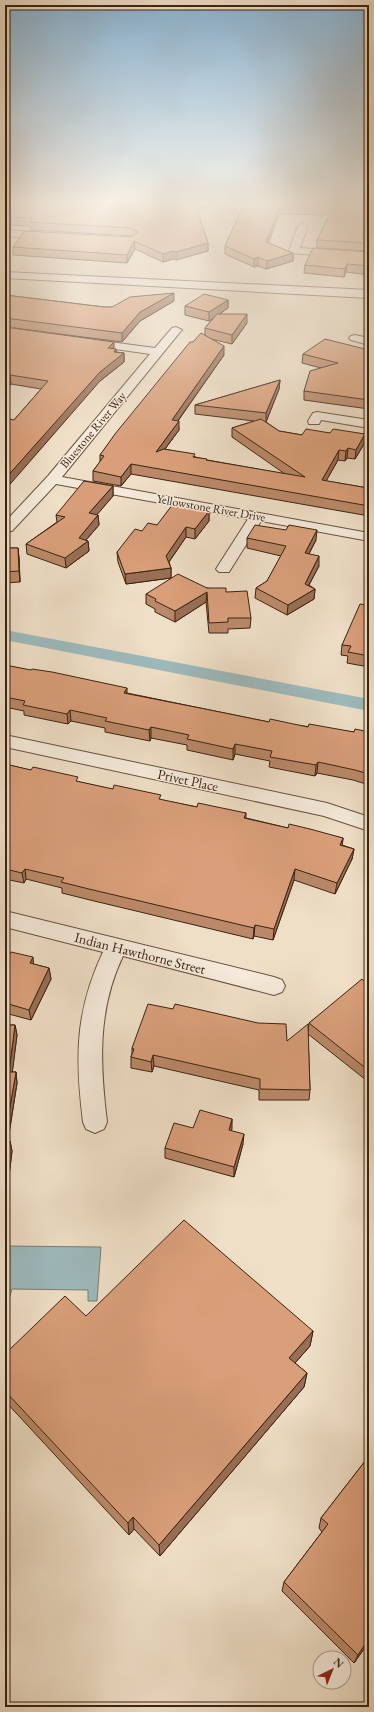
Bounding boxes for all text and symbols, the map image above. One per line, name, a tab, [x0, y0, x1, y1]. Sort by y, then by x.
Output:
street label: Bluestone River Way	[56, 388, 130, 472]
street label: Yellowstone River Drive	[155, 491, 267, 526]
street label: Privet Place	[156, 765, 221, 795]
street label: Indian Hawthorne Street	[73, 928, 208, 978]
north arrow	[312, 1650, 352, 1690]
text: N	[331, 1655, 347, 1671]

